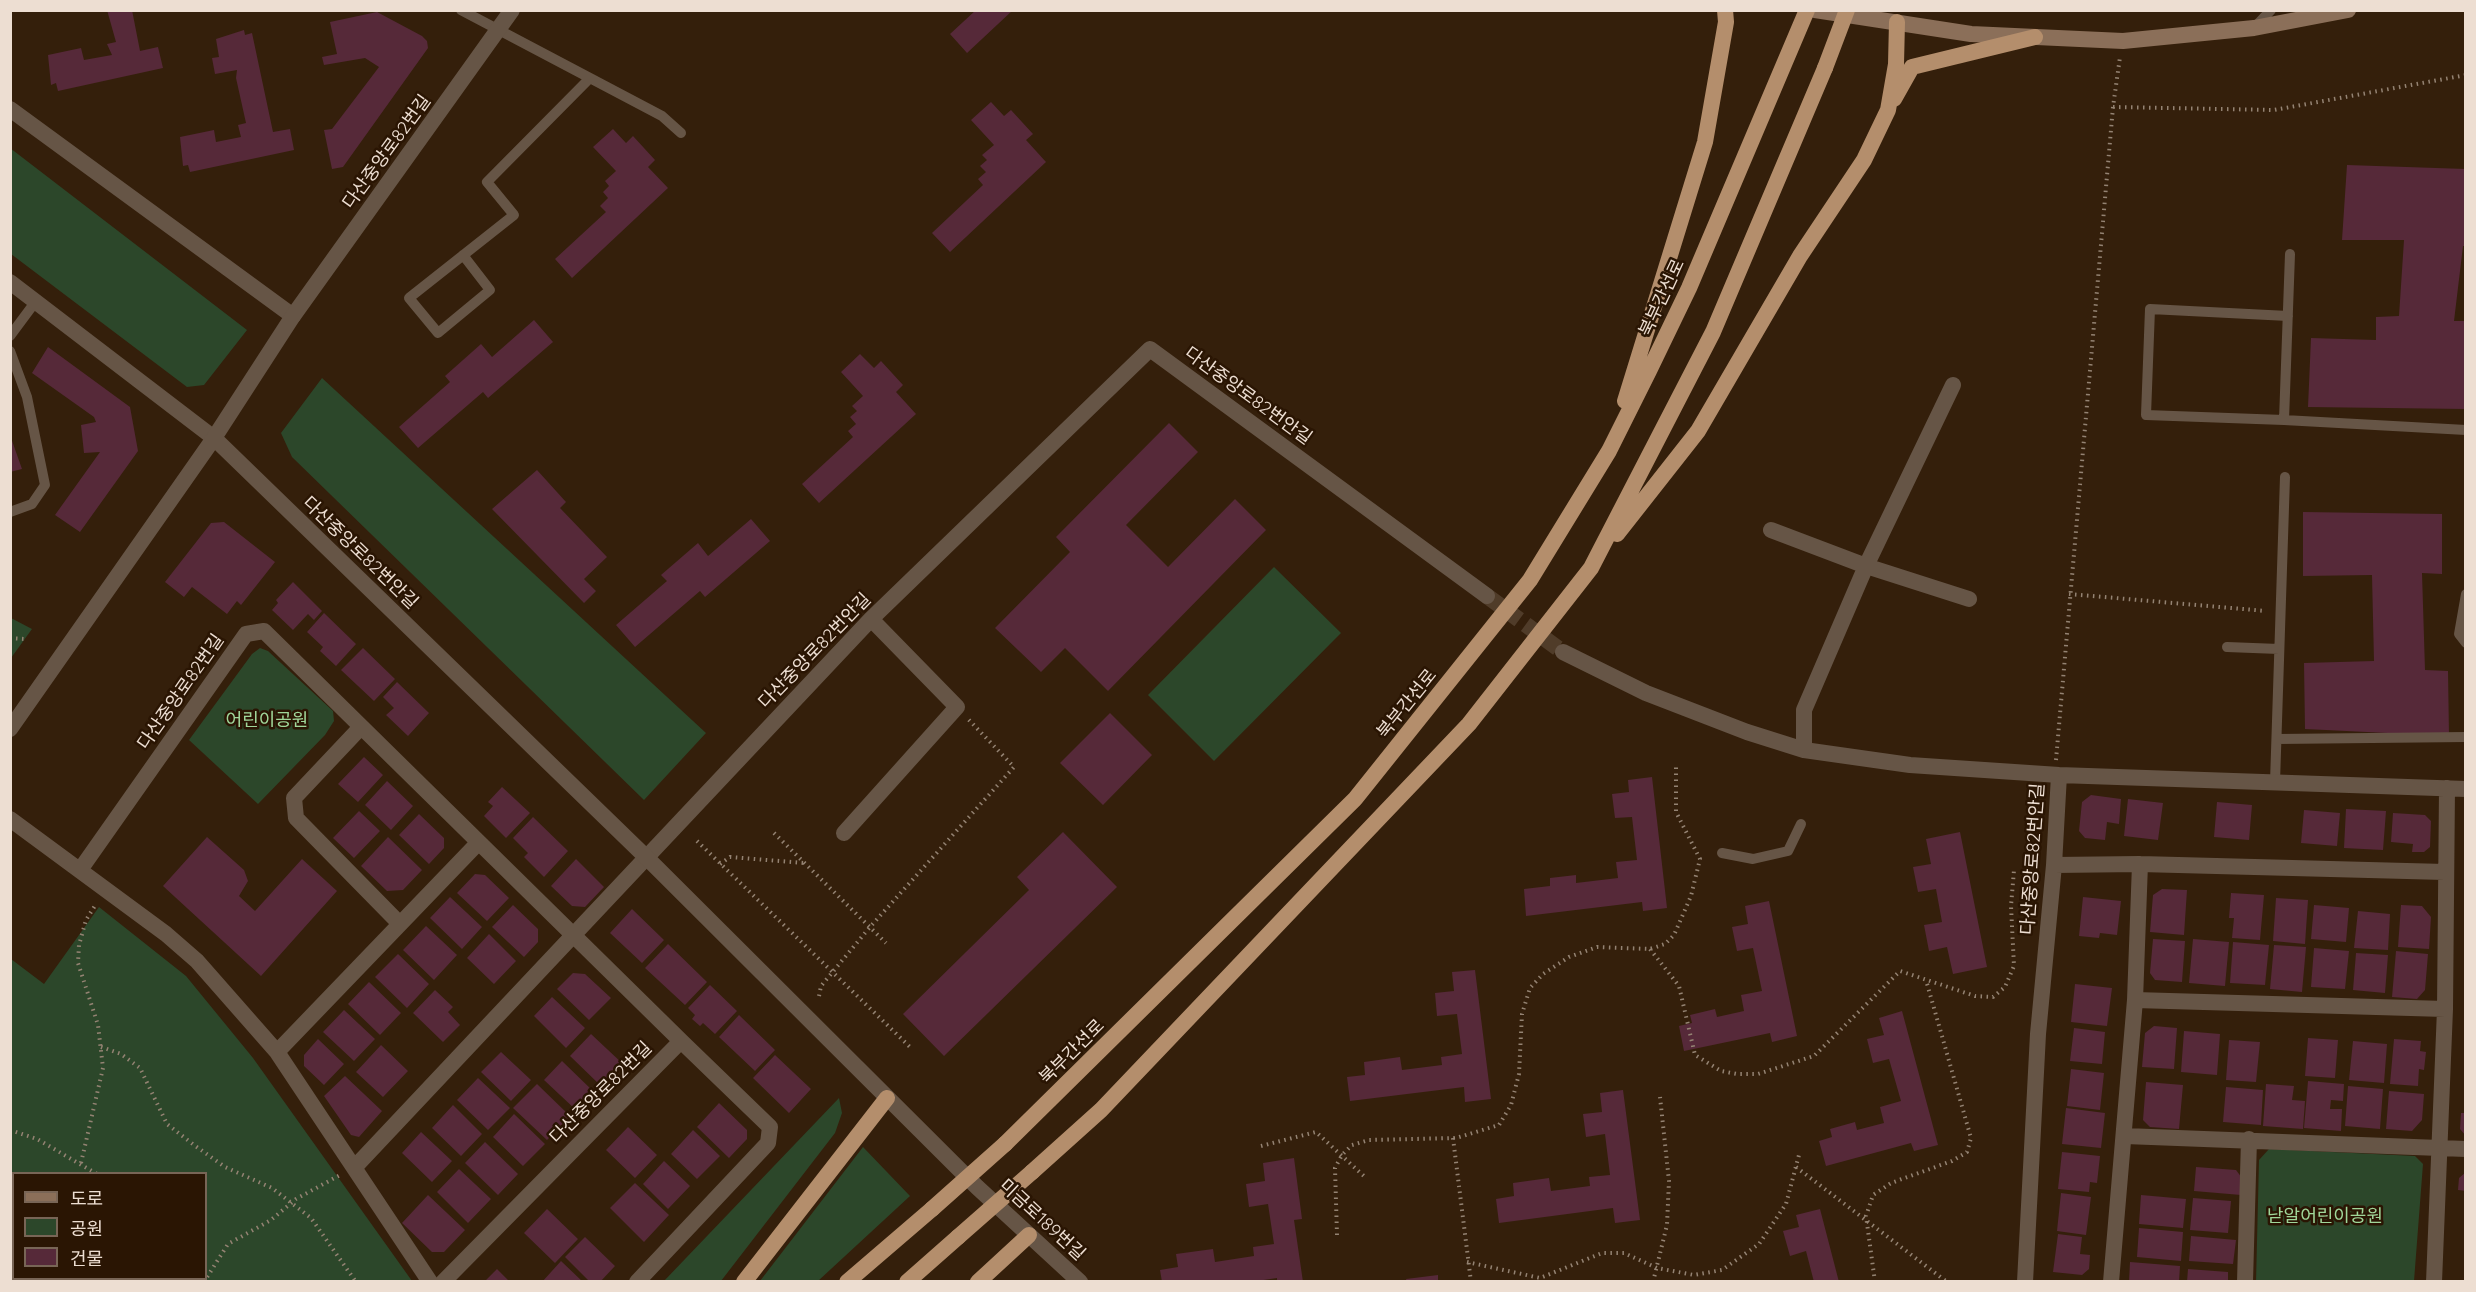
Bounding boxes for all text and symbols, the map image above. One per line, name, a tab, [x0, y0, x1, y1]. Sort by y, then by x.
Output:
street label: 다산중앙로82번길	[338, 91, 436, 213]
street label: 북부간선로	[1635, 256, 1689, 340]
street label: 다산중앙로82번안길	[1180, 343, 1316, 449]
street label: 다산중앙로82번안길	[298, 492, 422, 614]
street label: 다산중앙로82번안길	[754, 589, 876, 713]
street label: 다산중앙로82번길	[133, 630, 229, 754]
street label: 북부간선로	[1373, 665, 1441, 743]
park label: 어린이공원	[226, 710, 308, 732]
street label: 다산중앙로82번안길	[2017, 782, 2049, 936]
street label: 북부간선로	[1035, 1015, 1109, 1089]
street label: 다산중앙로82번길	[545, 1037, 657, 1149]
legend	[12, 1172, 207, 1280]
street label: 미금로189번길	[995, 1175, 1089, 1265]
text: 도로	[70, 1187, 103, 1210]
park label: 낟알어린이공원	[2267, 1206, 2383, 1228]
text: 공원	[70, 1217, 103, 1240]
text: 건물	[70, 1247, 103, 1270]

